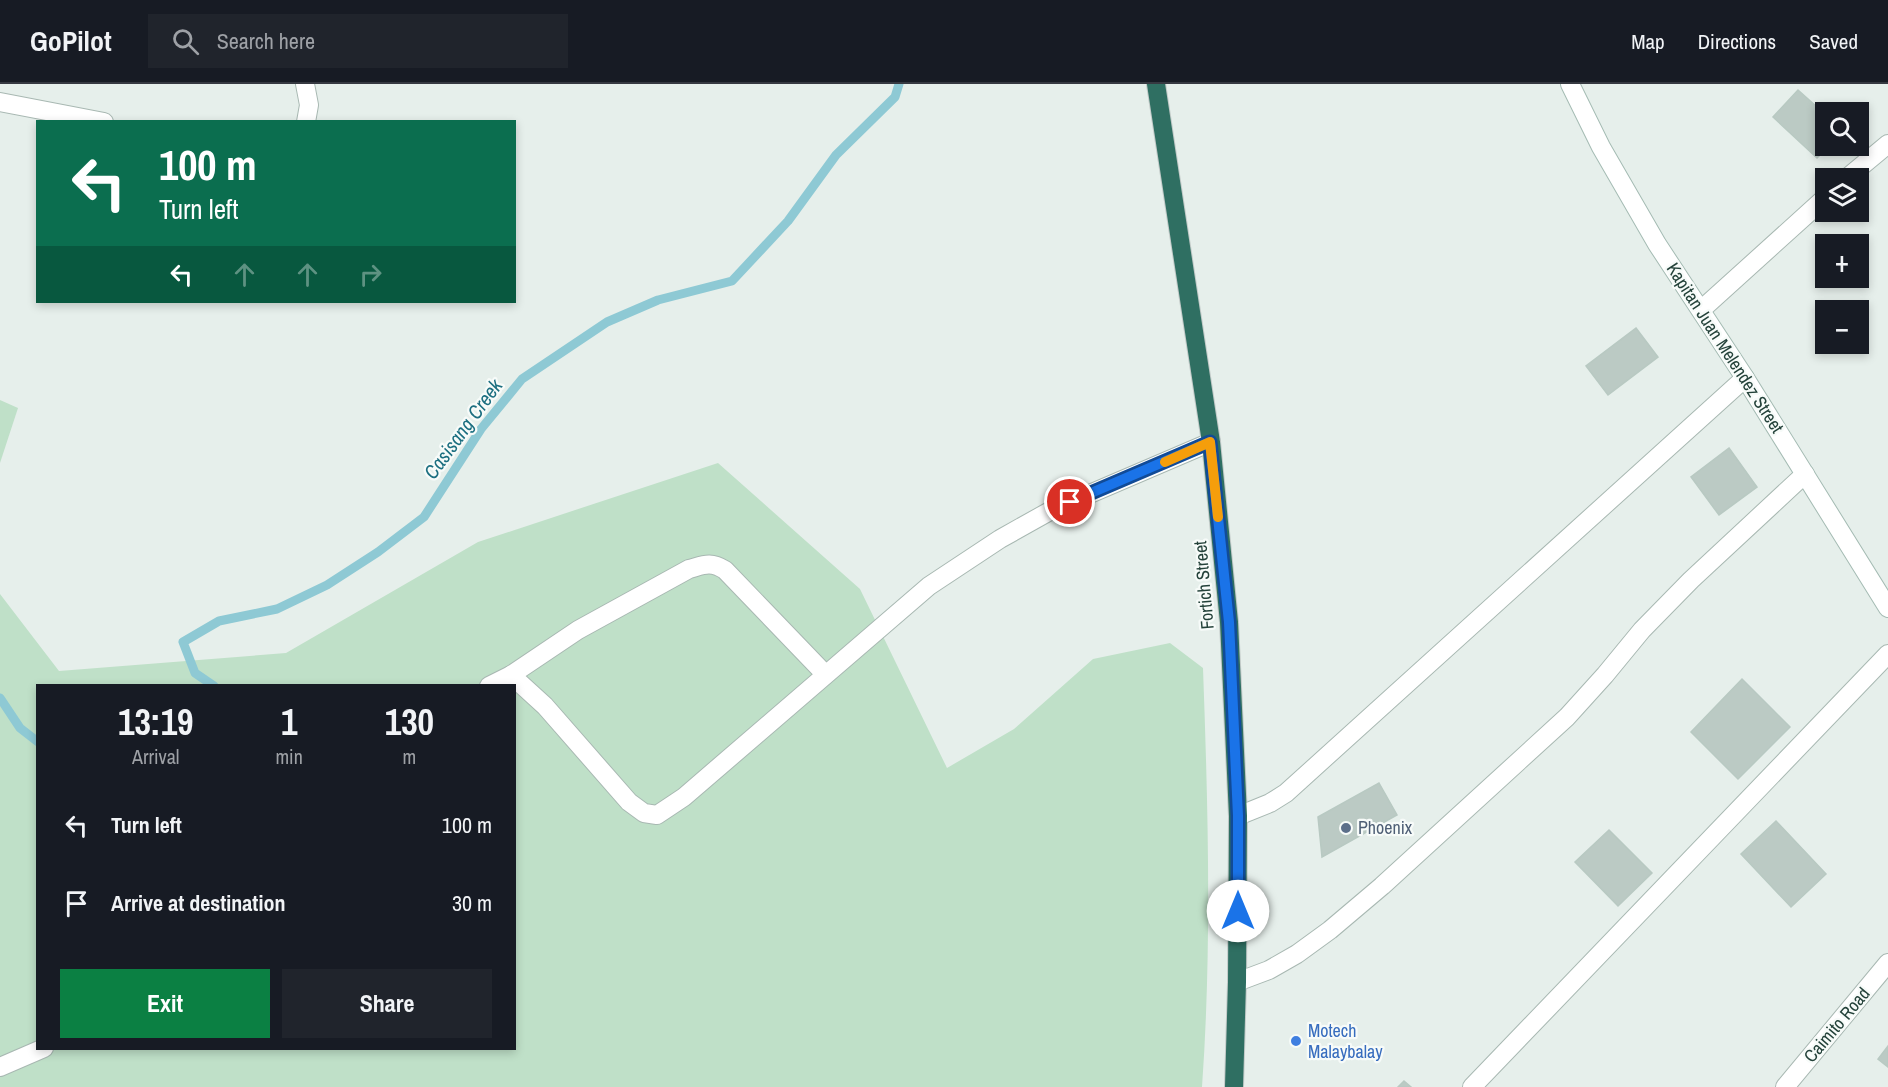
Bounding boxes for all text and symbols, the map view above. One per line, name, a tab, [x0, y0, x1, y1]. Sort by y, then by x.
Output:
search box	[148, 14, 568, 68]
text: GoPilot	[30, 22, 112, 60]
icon: search	[169, 25, 202, 58]
text: Search here	[217, 26, 315, 56]
text: Map	[1631, 27, 1665, 56]
text: Directions	[1698, 27, 1776, 56]
text: Saved	[1809, 27, 1858, 56]
map controls	[1815, 102, 1869, 354]
button: search	[1815, 102, 1869, 156]
text: 100 m	[159, 137, 257, 193]
icon: left	[60, 144, 138, 222]
button: layers	[1815, 168, 1869, 222]
text: Turn left	[159, 191, 238, 227]
button: +	[1815, 234, 1869, 288]
icon: left	[165, 258, 198, 291]
icon: ahead	[228, 258, 261, 291]
icon: ahead	[291, 258, 324, 291]
icon: right	[354, 258, 387, 291]
street label: Kapitan Juan Melendez Street	[1661, 258, 1790, 438]
button: −	[1815, 300, 1869, 354]
water label: Casisang Creek	[417, 373, 509, 484]
pin	[1044, 476, 1095, 527]
icon: arrive	[1053, 485, 1086, 518]
street label: Fortich Street	[1187, 540, 1220, 630]
text: 13:19	[118, 698, 193, 746]
text: 1	[281, 698, 297, 746]
text: 130	[385, 698, 434, 746]
text: Arrival	[132, 743, 179, 770]
text: min	[275, 743, 303, 770]
text: m	[403, 743, 416, 770]
icon: left	[60, 809, 93, 842]
text: Turn left	[111, 810, 182, 840]
text: 100 m	[442, 810, 492, 840]
place label: Phoenix	[1358, 815, 1413, 840]
marker: Phoenix	[1339, 821, 1353, 835]
position arrow	[1206, 879, 1270, 943]
icon: arrive	[60, 887, 93, 920]
text: Arrive at destination	[111, 888, 285, 918]
text: 30 m	[452, 888, 492, 918]
button: Exit	[60, 969, 270, 1038]
button: Share	[282, 969, 492, 1038]
street label: Caimito Road	[1798, 982, 1875, 1068]
place label: Motech Malaybalay	[1308, 1018, 1383, 1064]
marker: Motech Malaybalay	[1289, 1034, 1303, 1048]

